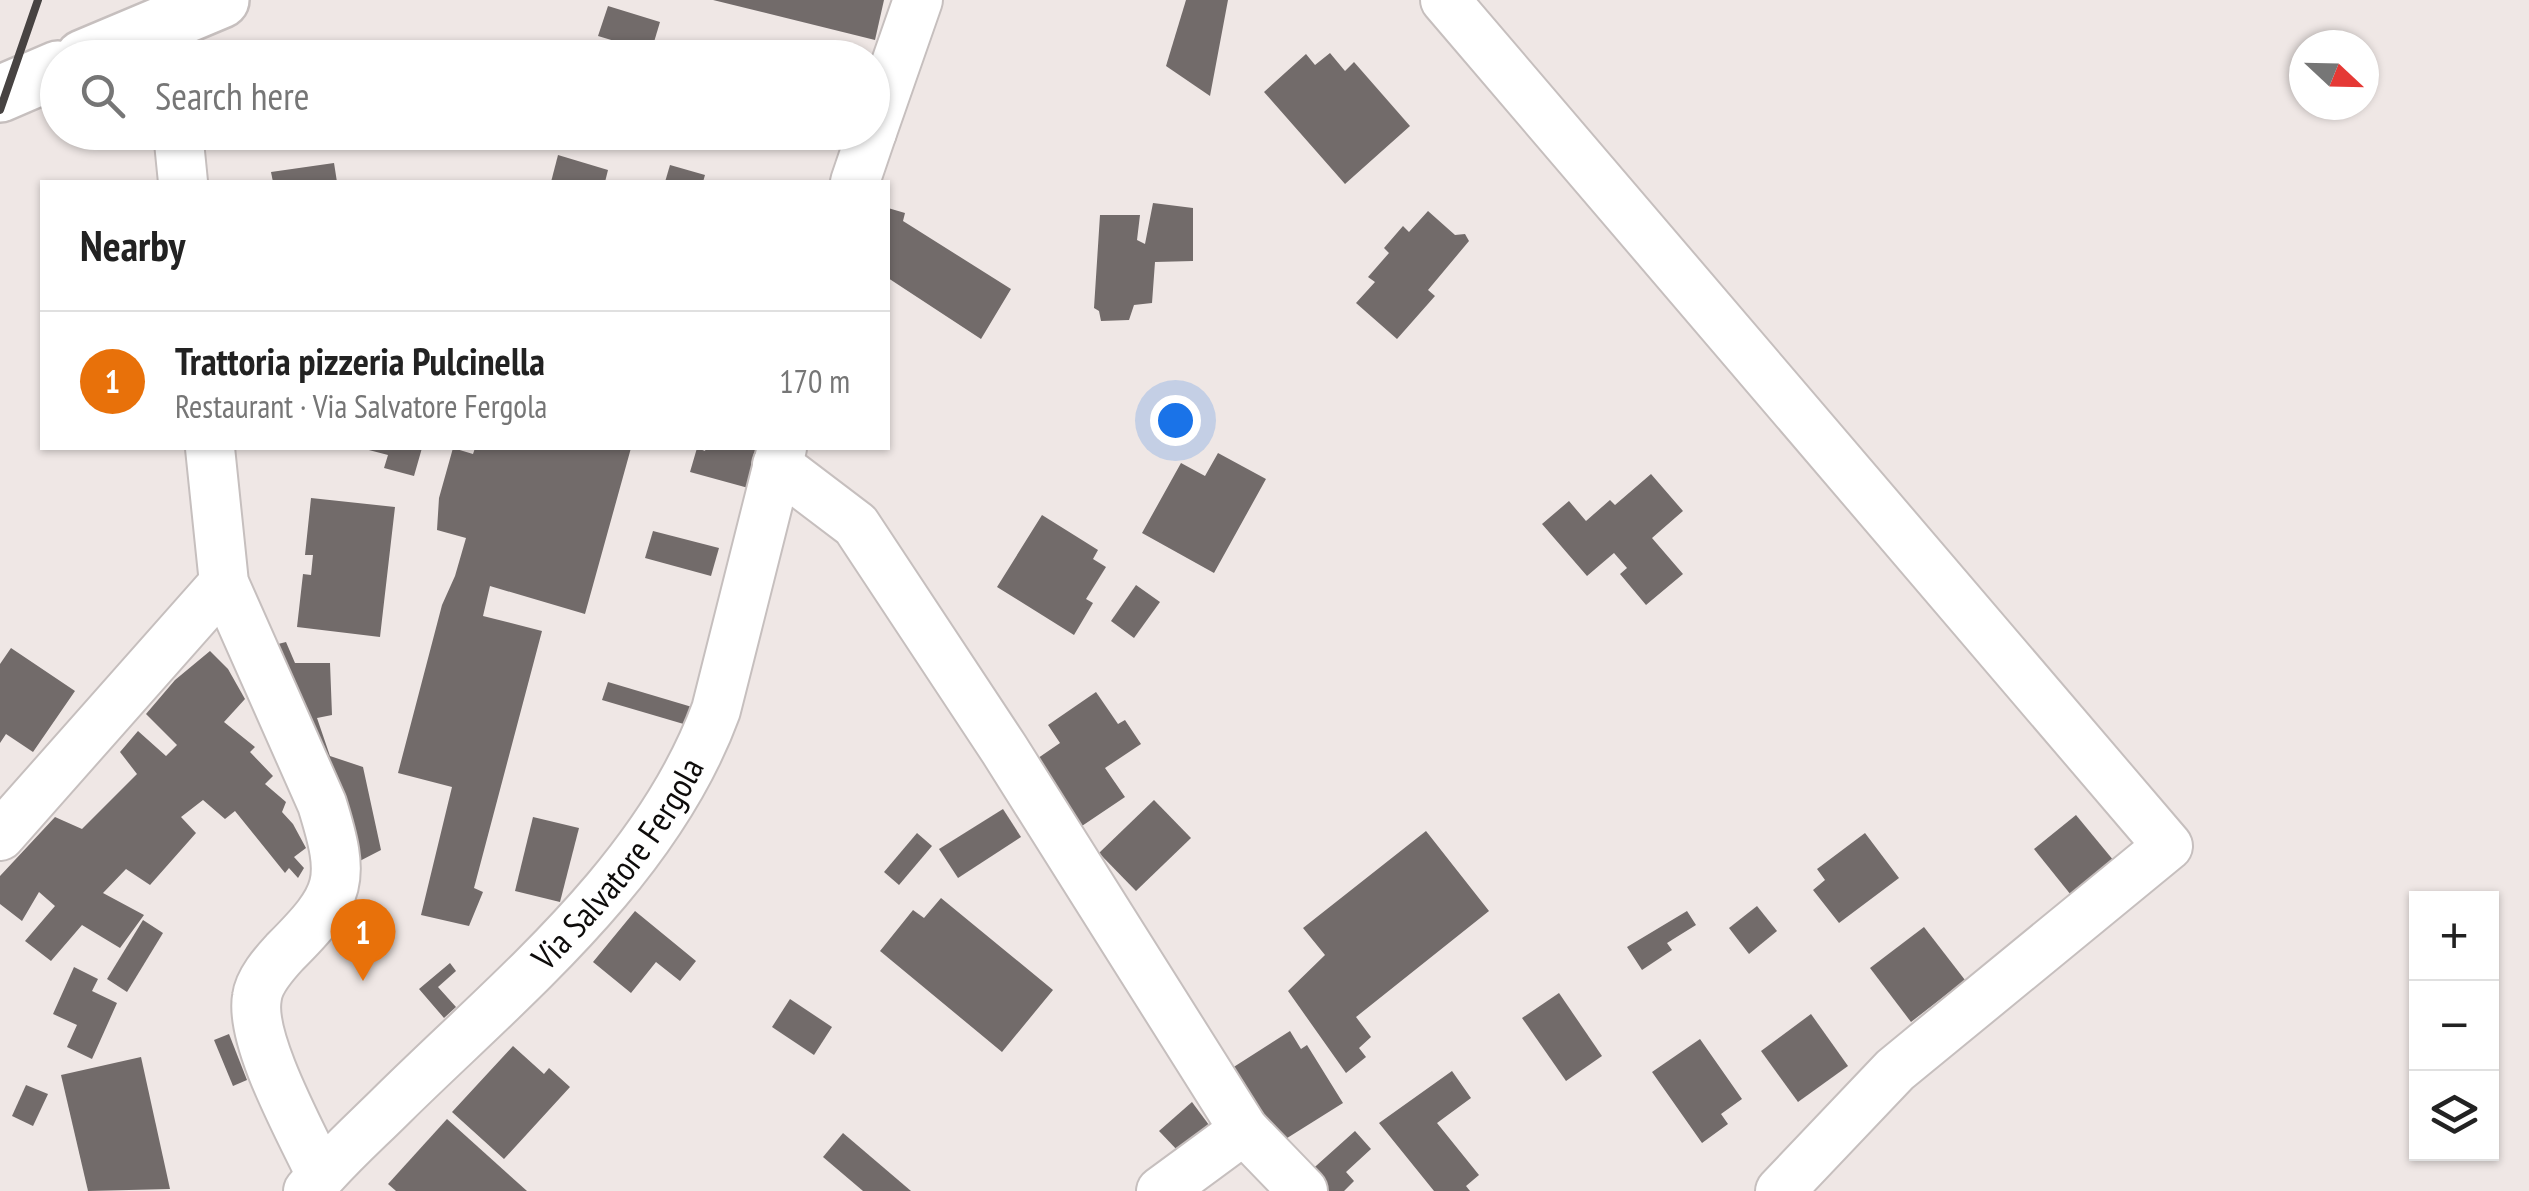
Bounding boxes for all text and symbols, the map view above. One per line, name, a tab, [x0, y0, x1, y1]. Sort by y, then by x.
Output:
north arrow	[2289, 30, 2379, 120]
search box	[40, 40, 890, 150]
icon: search	[75, 68, 130, 123]
text: Search here	[155, 71, 309, 120]
text: Nearby	[80, 218, 185, 273]
text: Trattoria pizzeria Pulcinella	[175, 336, 545, 385]
text: 1	[105, 360, 120, 402]
text: 170 m	[779, 360, 850, 402]
text: Restaurant · Via Salvatore Fergola	[175, 385, 547, 427]
your location	[1150, 395, 1201, 446]
street label: Via Salvatore Fergola	[521, 750, 714, 980]
map controls	[2409, 891, 2499, 1161]
button: +	[2409, 891, 2499, 981]
pin: 1	[330, 898, 396, 981]
button: −	[2409, 981, 2499, 1071]
button: layers	[2409, 1071, 2499, 1161]

